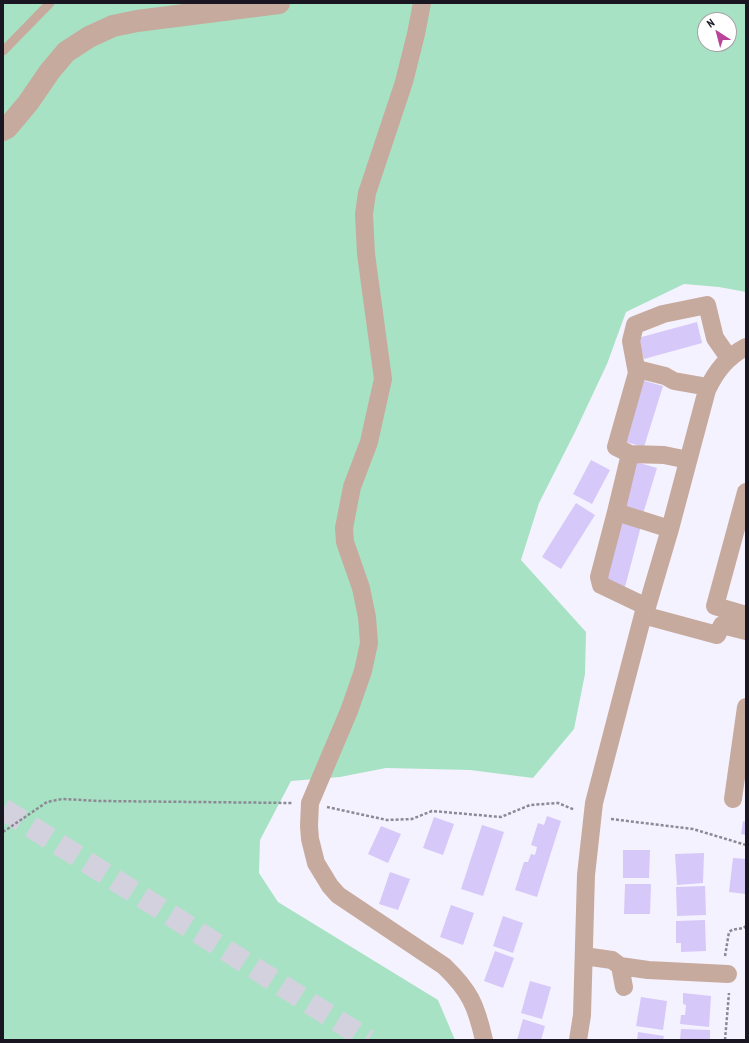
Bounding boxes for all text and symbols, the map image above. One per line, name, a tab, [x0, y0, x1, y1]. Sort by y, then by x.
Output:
north arrow	[697, 12, 737, 52]
text: N	[704, 16, 717, 31]

